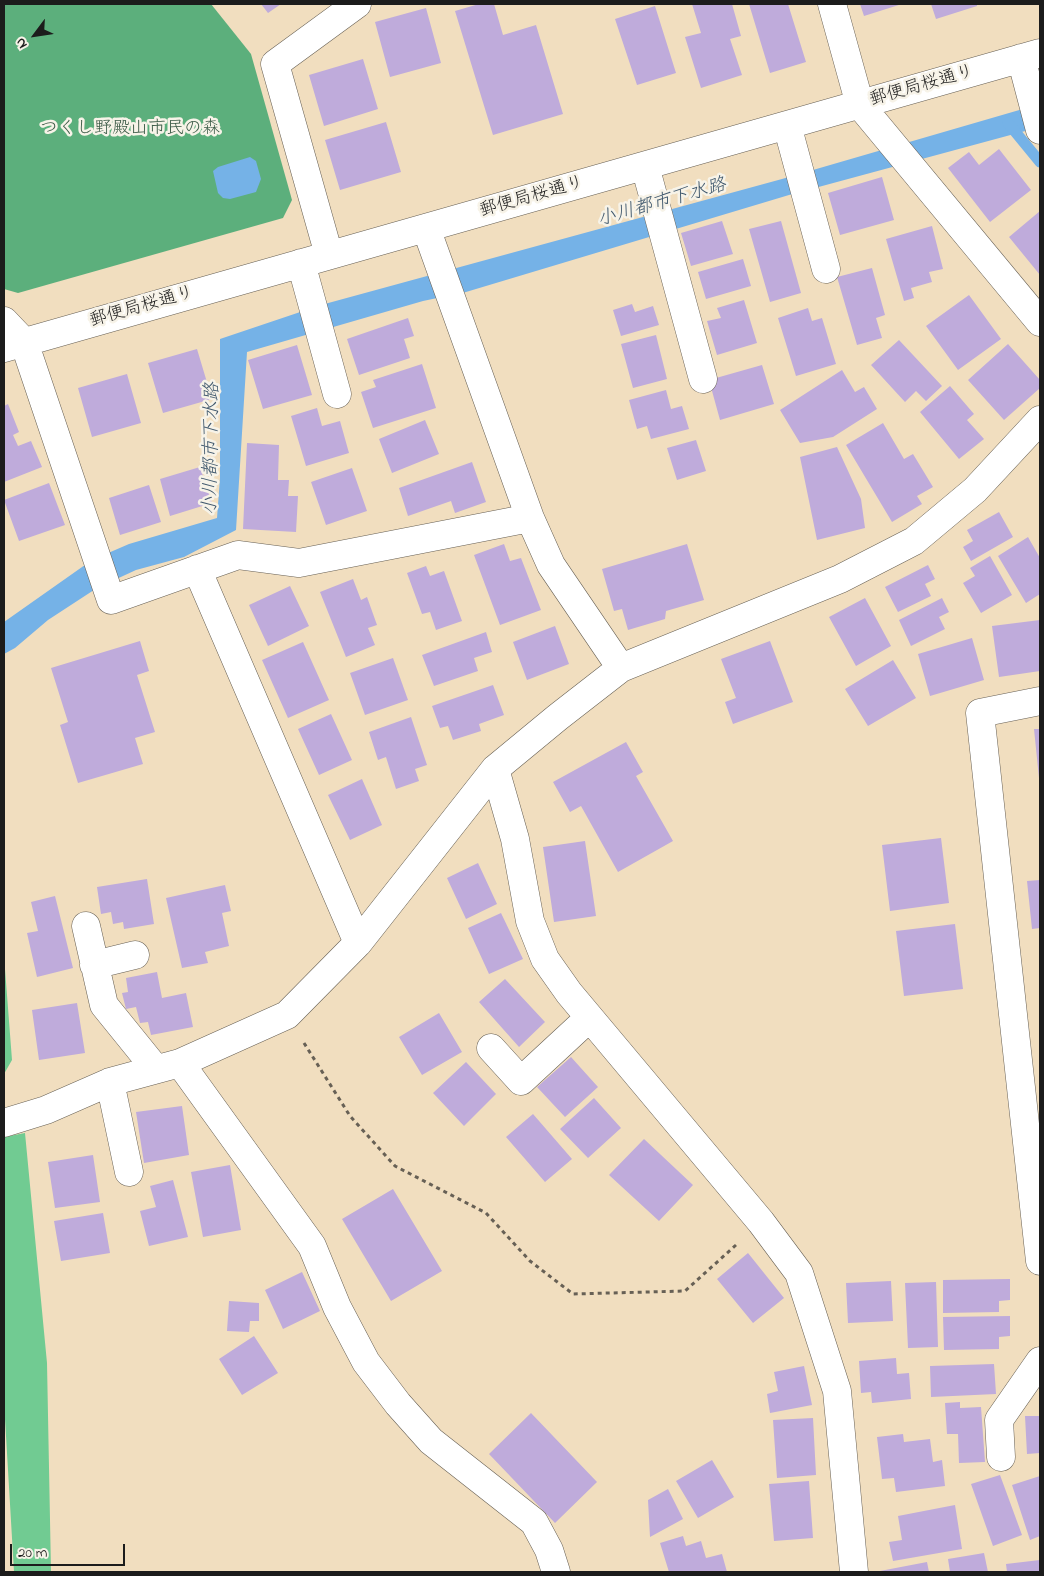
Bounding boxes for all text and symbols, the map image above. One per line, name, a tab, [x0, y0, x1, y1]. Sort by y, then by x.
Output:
north arrow	[10, 10, 60, 60]
text: N	[10, 34, 33, 52]
street label: 郵便局桜通り	[867, 62, 977, 112]
park label: つくし野殿山市民の森	[40, 119, 220, 141]
street label: 郵便局桜通り	[477, 173, 587, 223]
water label: 小川都市下水路	[595, 175, 729, 233]
street label: 郵便局桜通り	[87, 283, 197, 333]
water label: 小川都市下水路	[200, 382, 226, 516]
scale bar	[12, 1534, 128, 1566]
text: 20 m	[18, 1542, 47, 1564]

